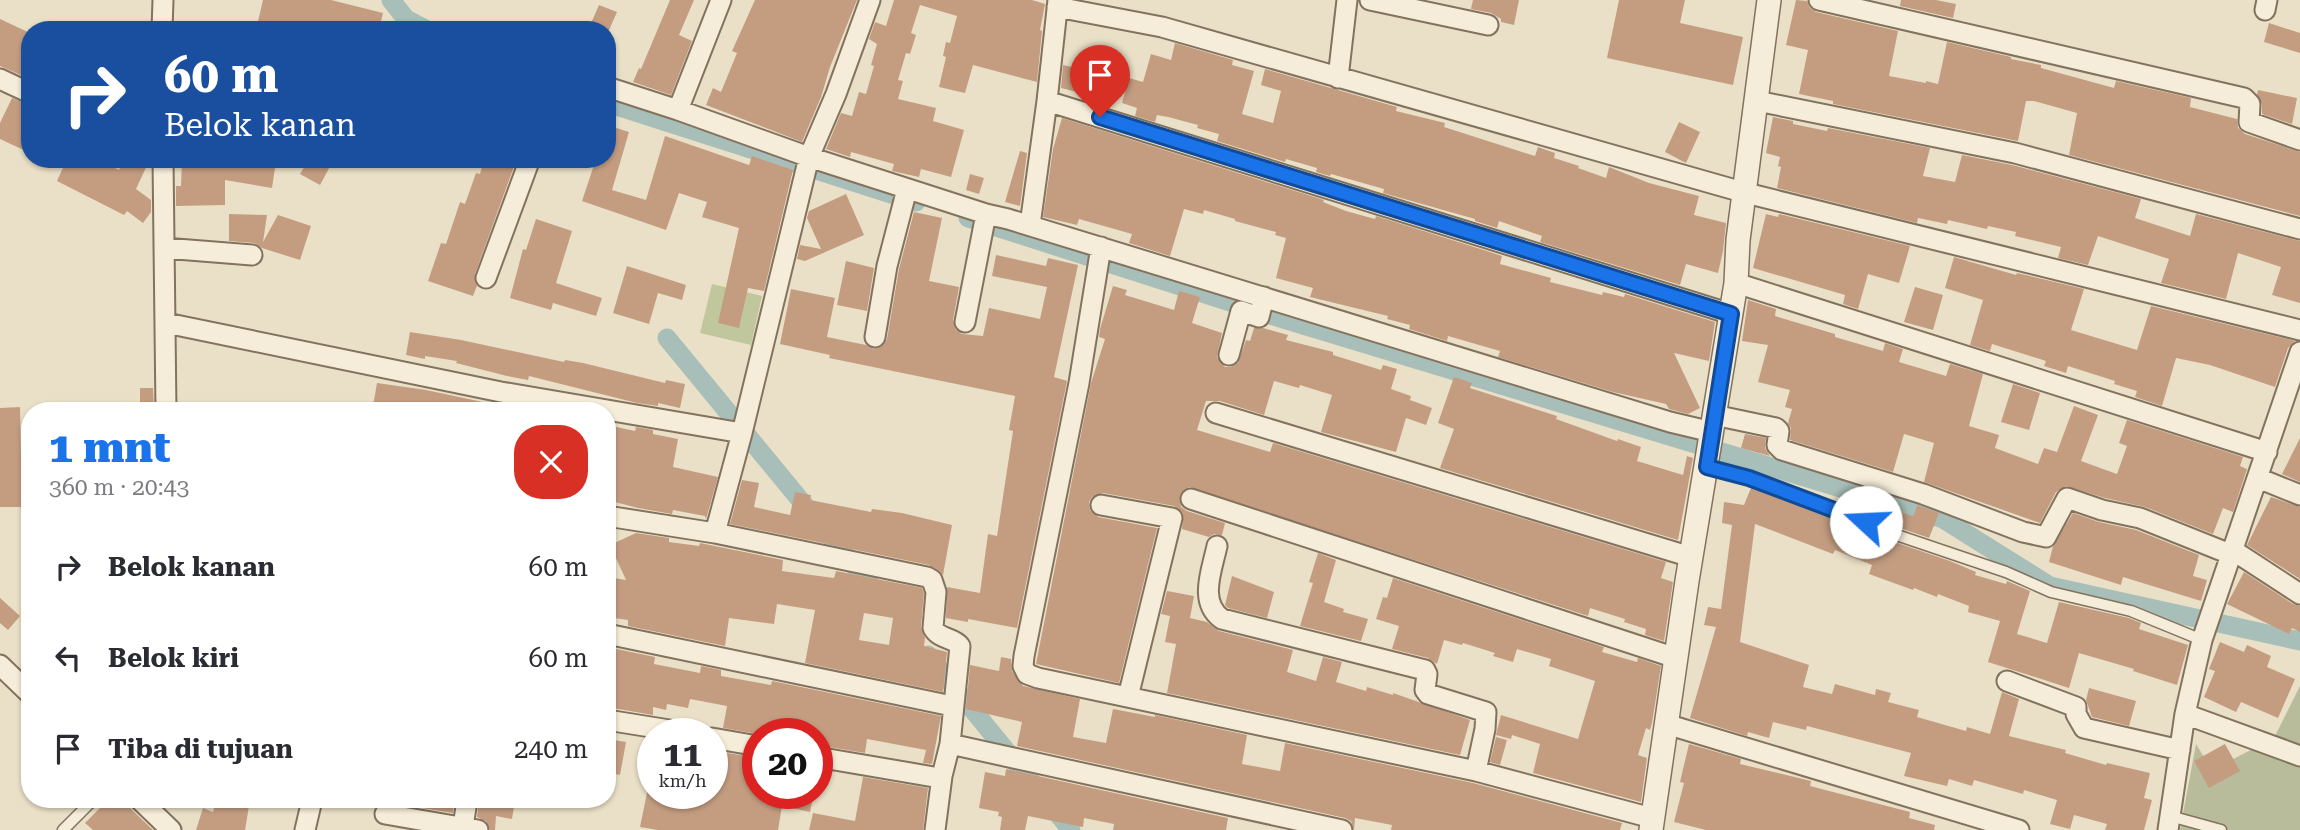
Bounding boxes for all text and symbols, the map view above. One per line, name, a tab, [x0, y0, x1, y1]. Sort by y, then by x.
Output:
pin	[1070, 45, 1130, 117]
text: 60 m	[164, 47, 279, 104]
icon: right	[49, 49, 140, 140]
icon: arrive	[1081, 56, 1119, 94]
text: Belok kanan	[164, 106, 356, 144]
text: 1 mnt	[49, 423, 170, 472]
button: close	[514, 425, 588, 499]
text: 360 m · 20:43	[49, 474, 189, 501]
position arrow	[1829, 485, 1903, 559]
icon: right	[49, 548, 87, 586]
text: Belok kanan	[108, 552, 275, 582]
text: 60 m	[529, 552, 588, 582]
icon: left	[49, 639, 87, 677]
text: Belok kiri	[108, 643, 239, 673]
text: 60 m	[529, 643, 588, 673]
speed limit sign: 20	[742, 718, 833, 809]
icon: arrive	[49, 730, 87, 768]
text: Tiba di tujuan	[108, 734, 293, 764]
text: 240 m	[514, 734, 588, 764]
text: 11	[663, 734, 702, 775]
text: km/h	[658, 770, 707, 791]

